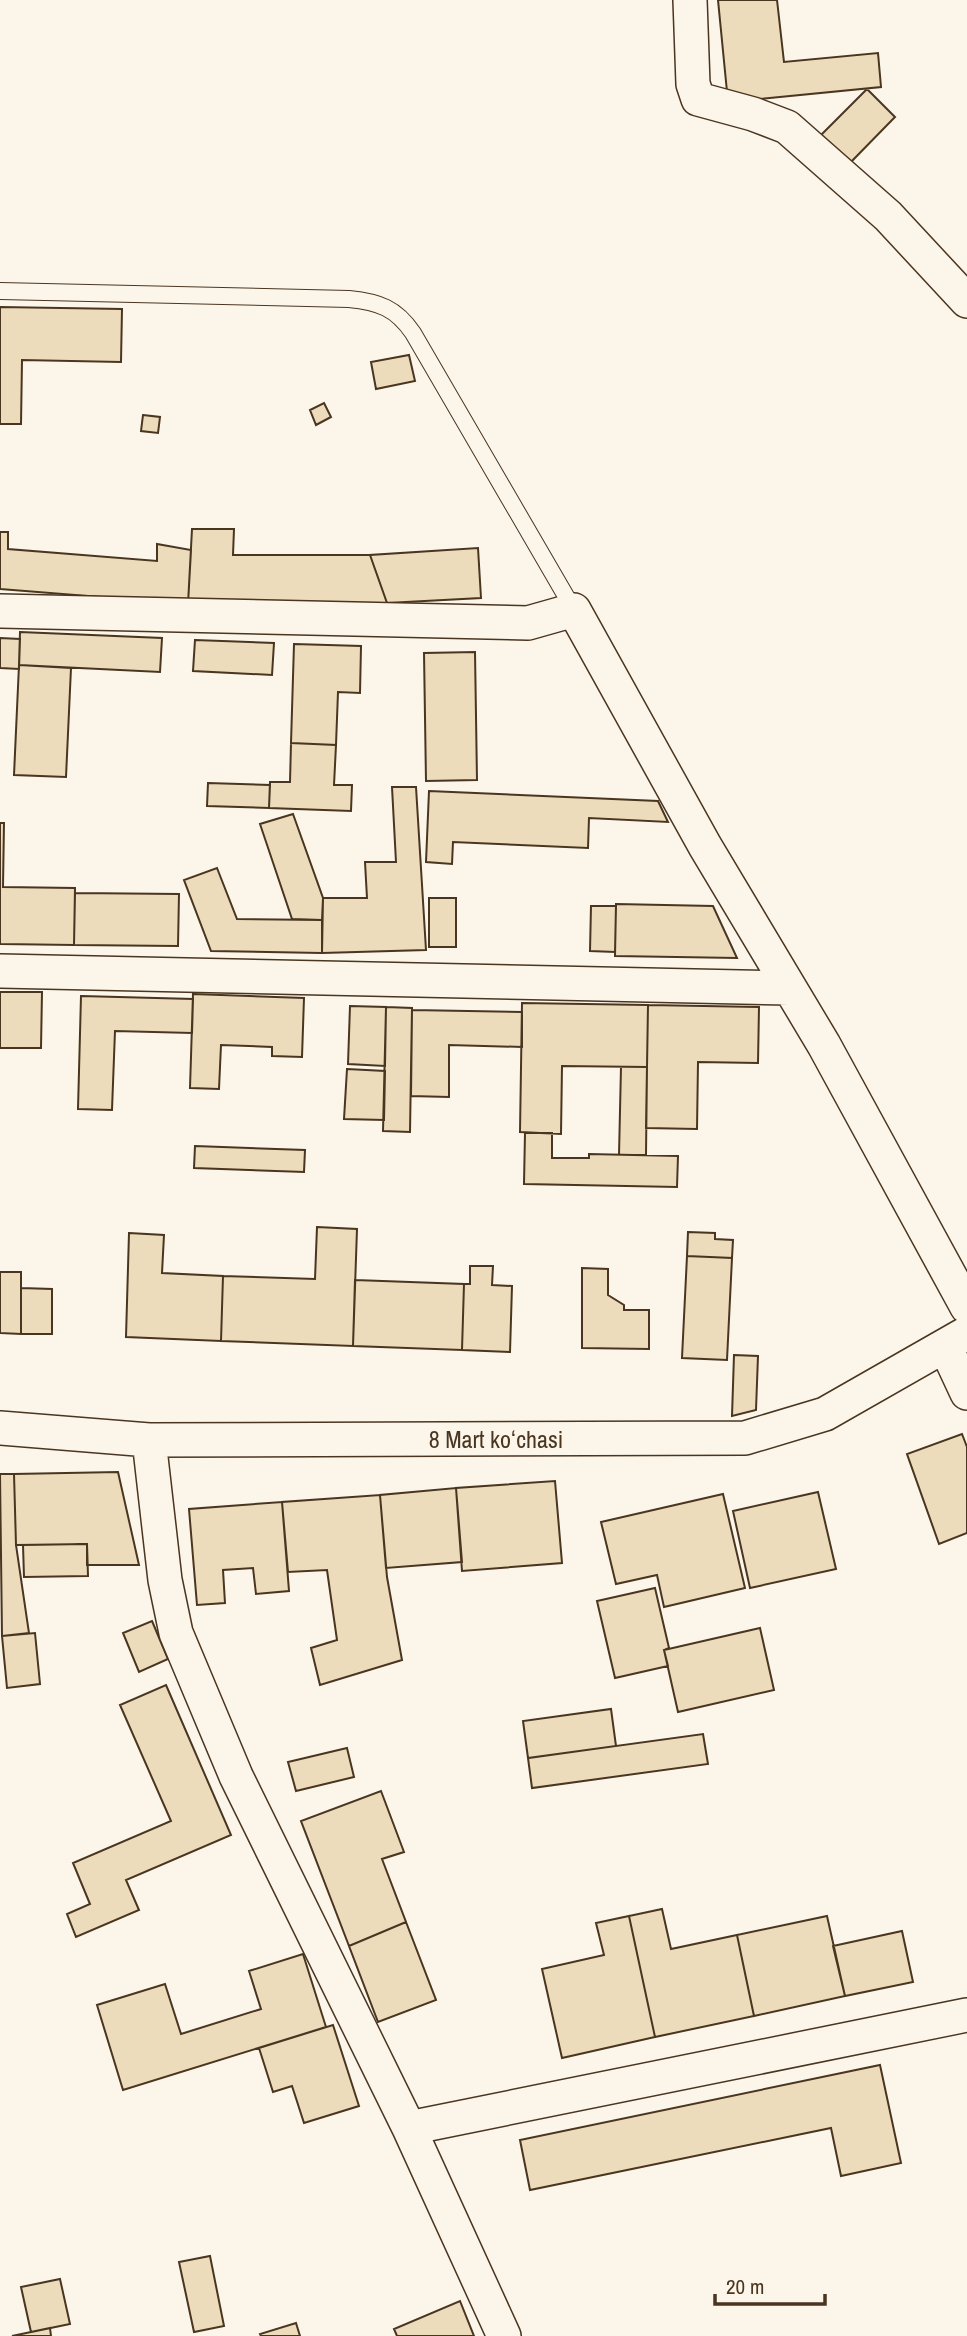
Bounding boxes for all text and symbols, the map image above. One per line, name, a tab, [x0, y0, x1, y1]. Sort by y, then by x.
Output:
street label: 8 Mart koʻchasi	[429, 1423, 563, 1455]
scale bar	[715, 2262, 825, 2306]
text: 20 m	[726, 2272, 764, 2301]

